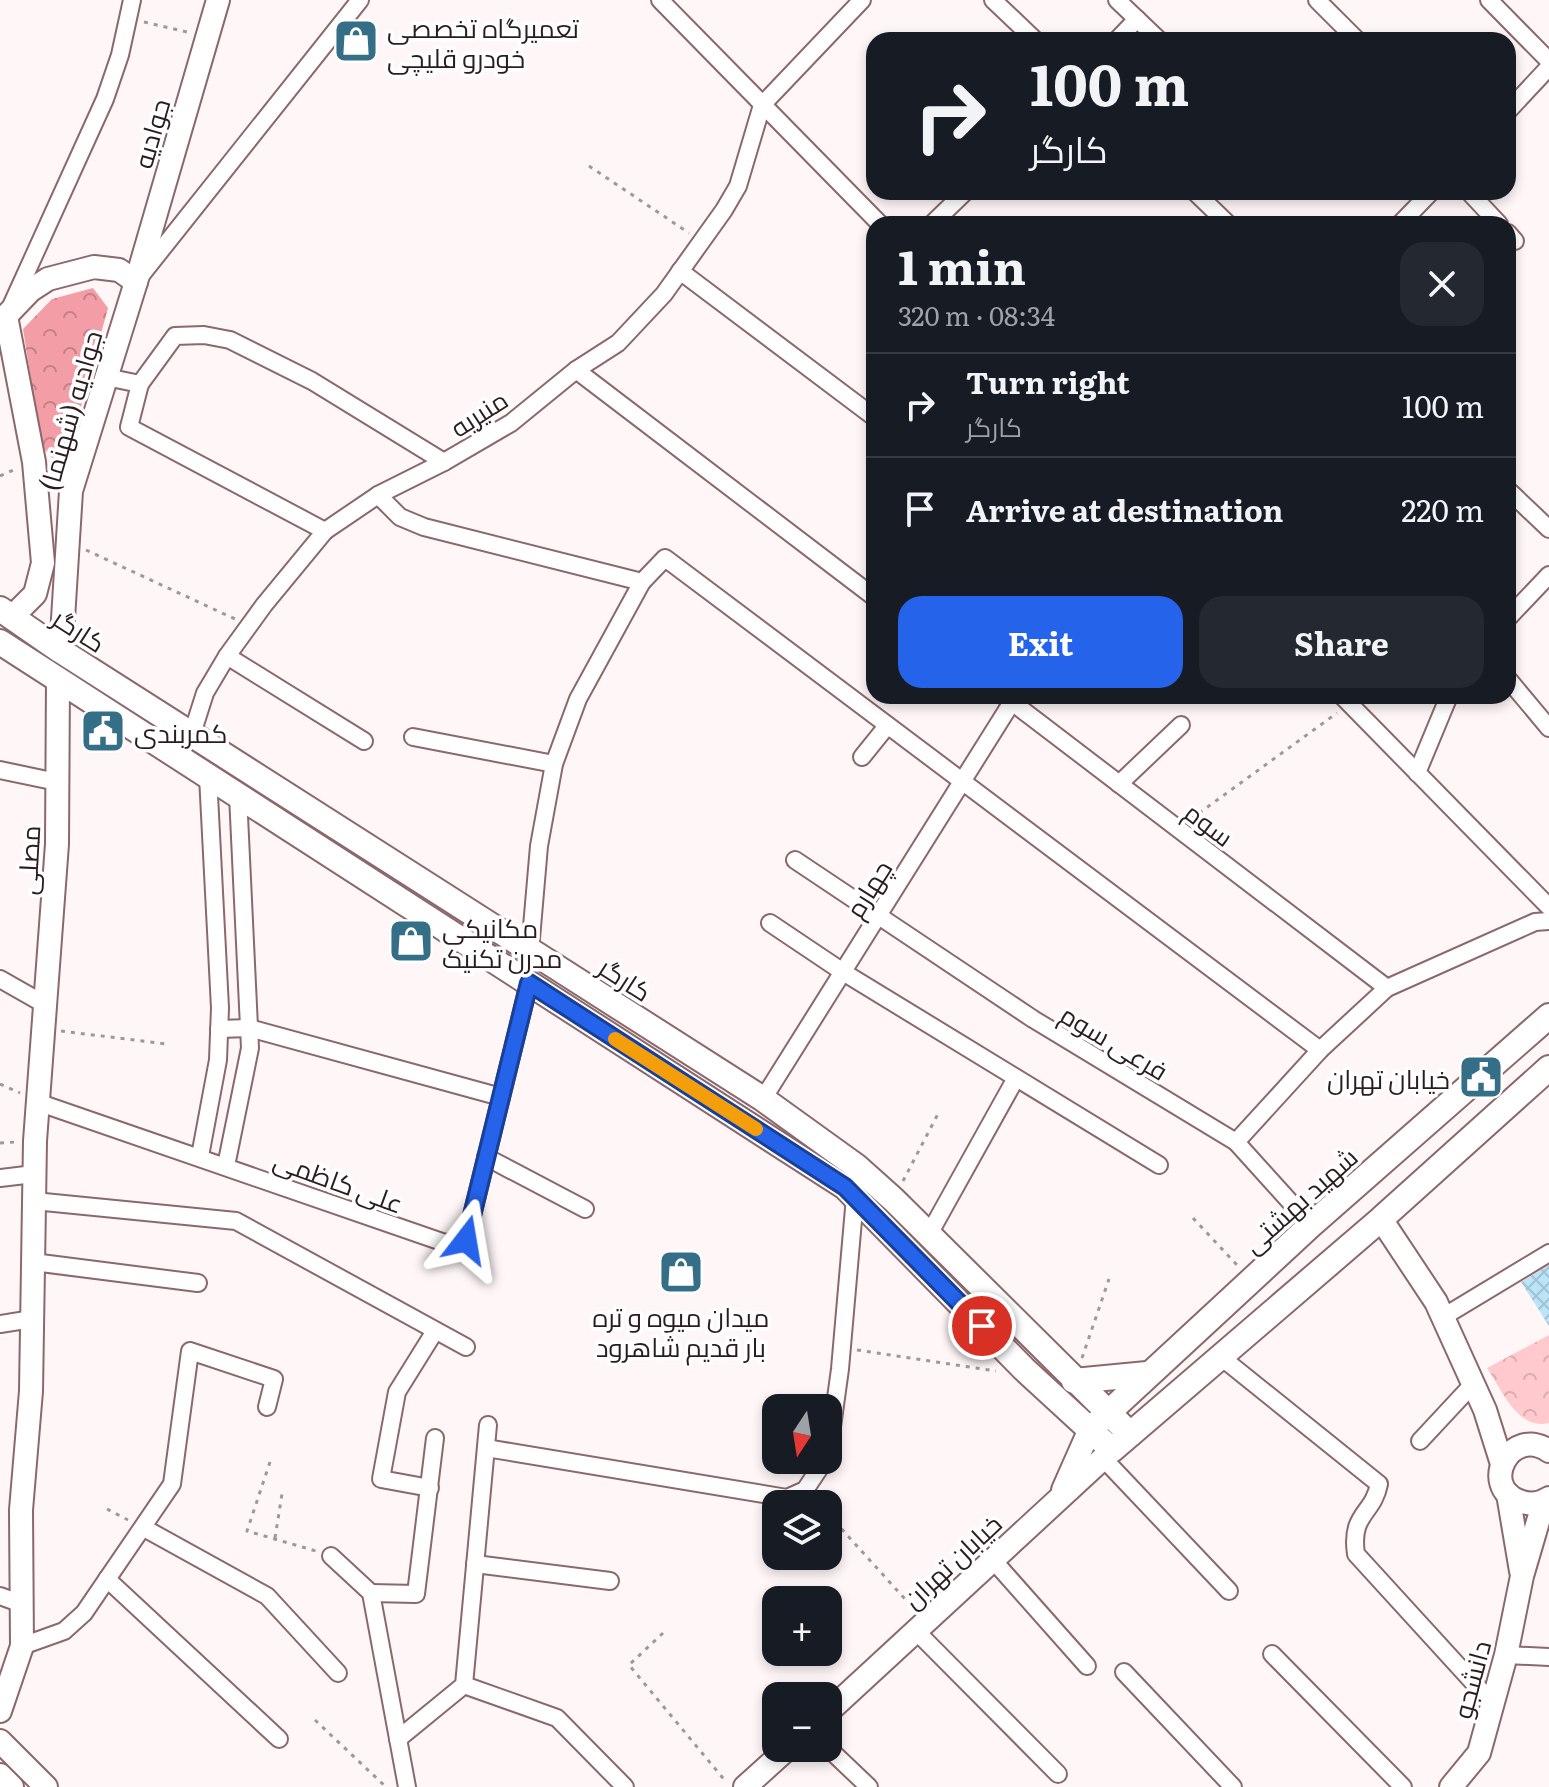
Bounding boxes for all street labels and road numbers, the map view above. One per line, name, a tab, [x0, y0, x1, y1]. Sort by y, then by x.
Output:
street label: جوادیه	[121, 94, 179, 172]
street label: جوادیه (شهنما)	[28, 325, 110, 495]
street label: منیریه	[441, 379, 515, 445]
street label: کارگر	[44, 596, 114, 661]
street label: سوم	[1177, 792, 1243, 855]
street label: مصلی	[6, 824, 48, 896]
street label: چهارم	[834, 851, 901, 925]
street label: کارگر	[590, 945, 660, 1010]
street label: فرعی سوم	[1053, 993, 1176, 1089]
street label: شهید بهشتی	[1233, 1137, 1365, 1261]
street label: علی کاظمی	[269, 1139, 409, 1221]
street label: خیابان تهران	[893, 1504, 1009, 1616]
street label: دانشجو	[1441, 1636, 1499, 1722]

